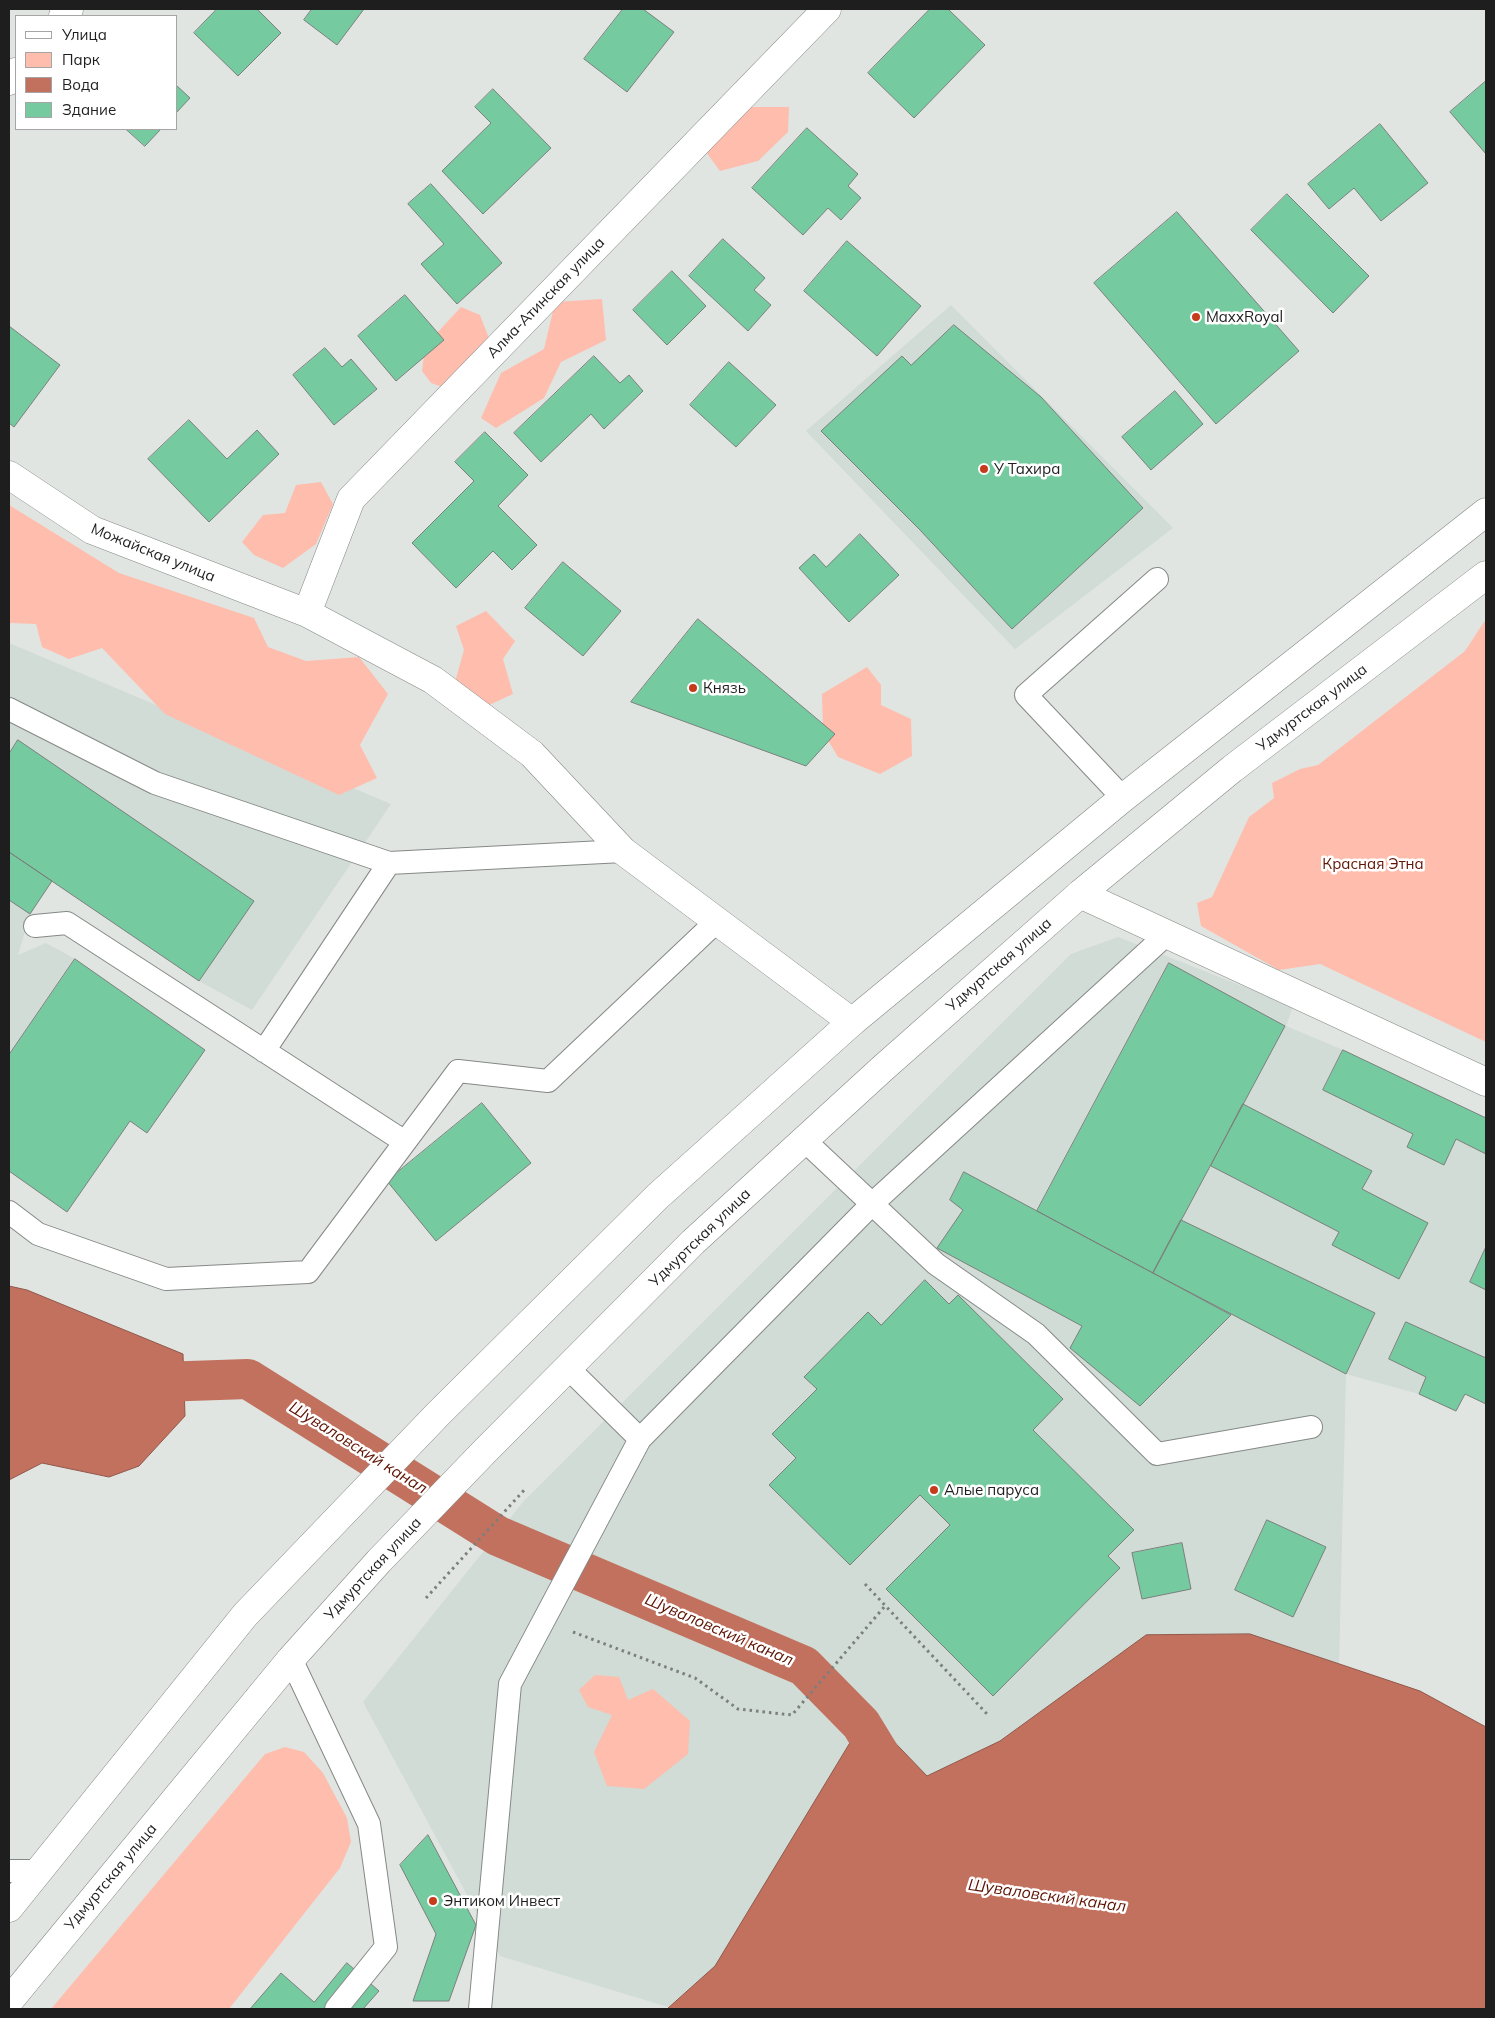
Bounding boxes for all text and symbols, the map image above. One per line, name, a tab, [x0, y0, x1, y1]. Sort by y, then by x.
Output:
legend	[15, 15, 178, 130]
text: Улица	[62, 25, 107, 44]
text: Парк	[62, 50, 100, 69]
text: Вода	[62, 75, 99, 94]
text: Здание	[62, 100, 116, 119]
street label: Алма-Атинская улица	[484, 234, 608, 362]
place label: MaxxRoyal	[1206, 308, 1283, 326]
marker: MaxxRoyal	[1190, 311, 1202, 323]
place label: У Тахира	[994, 460, 1060, 478]
marker: У Тахира	[978, 463, 990, 475]
street label: Можайская улица	[88, 520, 218, 586]
street label: Удмуртская улица	[1253, 661, 1371, 755]
place label: Князь	[703, 679, 746, 697]
marker: Князь	[687, 682, 699, 694]
park label: Красная Этна	[1322, 855, 1424, 873]
street label: Удмуртская улица	[943, 914, 1055, 1016]
street label: Удмуртская улица	[646, 1185, 754, 1291]
water label: Шуваловский канал	[285, 1398, 431, 1498]
place label: Алые паруса	[944, 1481, 1039, 1499]
marker: Алые паруса	[928, 1484, 940, 1496]
street label: Удмуртская улица	[321, 1514, 425, 1624]
water label: Шуваловский канал	[642, 1590, 796, 1670]
street label: Удмуртская улица	[61, 1820, 161, 1934]
water label: Шуваловский канал	[967, 1875, 1127, 1917]
place label: Энтиком Инвест	[443, 1892, 560, 1910]
marker: Энтиком Инвест	[427, 1895, 439, 1907]

